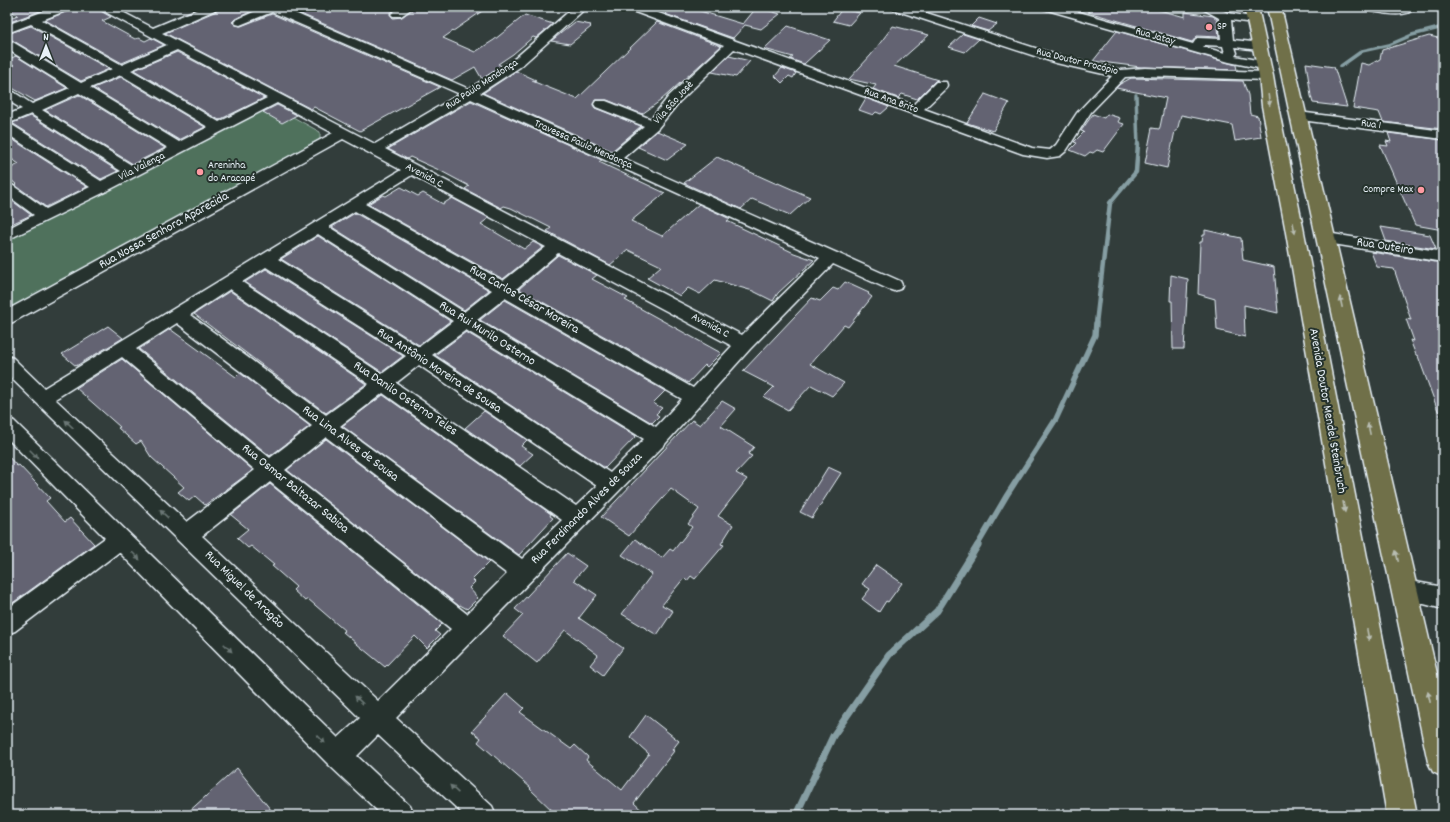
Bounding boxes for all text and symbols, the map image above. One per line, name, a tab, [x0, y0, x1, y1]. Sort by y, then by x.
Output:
place label: SP	[1217, 19, 1227, 35]
marker: SP	[1204, 22, 1214, 32]
street label: Rua Jatay	[1133, 24, 1177, 50]
north arrow	[26, 26, 66, 66]
text: N	[43, 30, 49, 46]
street label: Rua Doutor Procópio	[1034, 44, 1120, 80]
street label: Rua Paulo Mendonça	[443, 55, 522, 115]
street label: Vila São Josè	[650, 78, 698, 128]
street label: Rua Ana Brito	[862, 84, 921, 118]
one-way arrow	[1266, 94, 1272, 106]
street label: Travessa Paulo Mendonça	[531, 116, 635, 174]
street label: Rua 1	[1360, 116, 1382, 134]
street label: Vila Valença	[116, 148, 169, 186]
place label: Areninha do Aracapé	[208, 158, 255, 187]
street label: Avenida C	[402, 159, 446, 193]
marker: Areninha do Aracapé	[195, 167, 205, 177]
place label: Compre Max	[1363, 182, 1413, 198]
marker: Compre Max	[1416, 185, 1426, 195]
street label: Rua Nossa Senhora Aparecida	[96, 187, 233, 275]
one-way arrow	[1291, 222, 1297, 234]
street label: Rua Outeiro	[1355, 233, 1415, 261]
street label: Rua Carlos César Moreira	[465, 261, 583, 340]
one-way arrow	[1338, 296, 1344, 309]
street label: Rua Rui Murilo Osterno	[435, 297, 539, 371]
street label: Avenida C	[688, 309, 732, 343]
street label: Rua Antônio Moreira de Sousa	[373, 323, 506, 419]
street label: Avenida Doutor Mendel Steinbruch	[1303, 327, 1351, 495]
street label: Rua Danilo Osterno Teles	[349, 357, 461, 441]
street label: Rua Lina Alves de Sousa	[298, 401, 403, 487]
one-way arrow	[64, 420, 74, 429]
one-way arrow	[1366, 423, 1372, 436]
street label: Rua Osmar Baltazar Sabioa	[237, 440, 354, 539]
street label: Rua Ferdinando Alves de Souza	[527, 448, 648, 569]
one-way arrow	[30, 449, 39, 459]
one-way arrow	[1341, 501, 1347, 513]
one-way arrow	[159, 509, 169, 518]
street label: Rua Miguel de Aragão	[200, 547, 288, 633]
one-way arrow	[1394, 550, 1400, 562]
one-way arrow	[131, 551, 141, 561]
one-way arrow	[1365, 629, 1371, 641]
one-way arrow	[223, 643, 233, 653]
one-way arrow	[1425, 691, 1431, 703]
one-way arrow	[354, 695, 364, 705]
one-way arrow	[316, 734, 326, 744]
one-way arrow	[449, 784, 459, 793]

